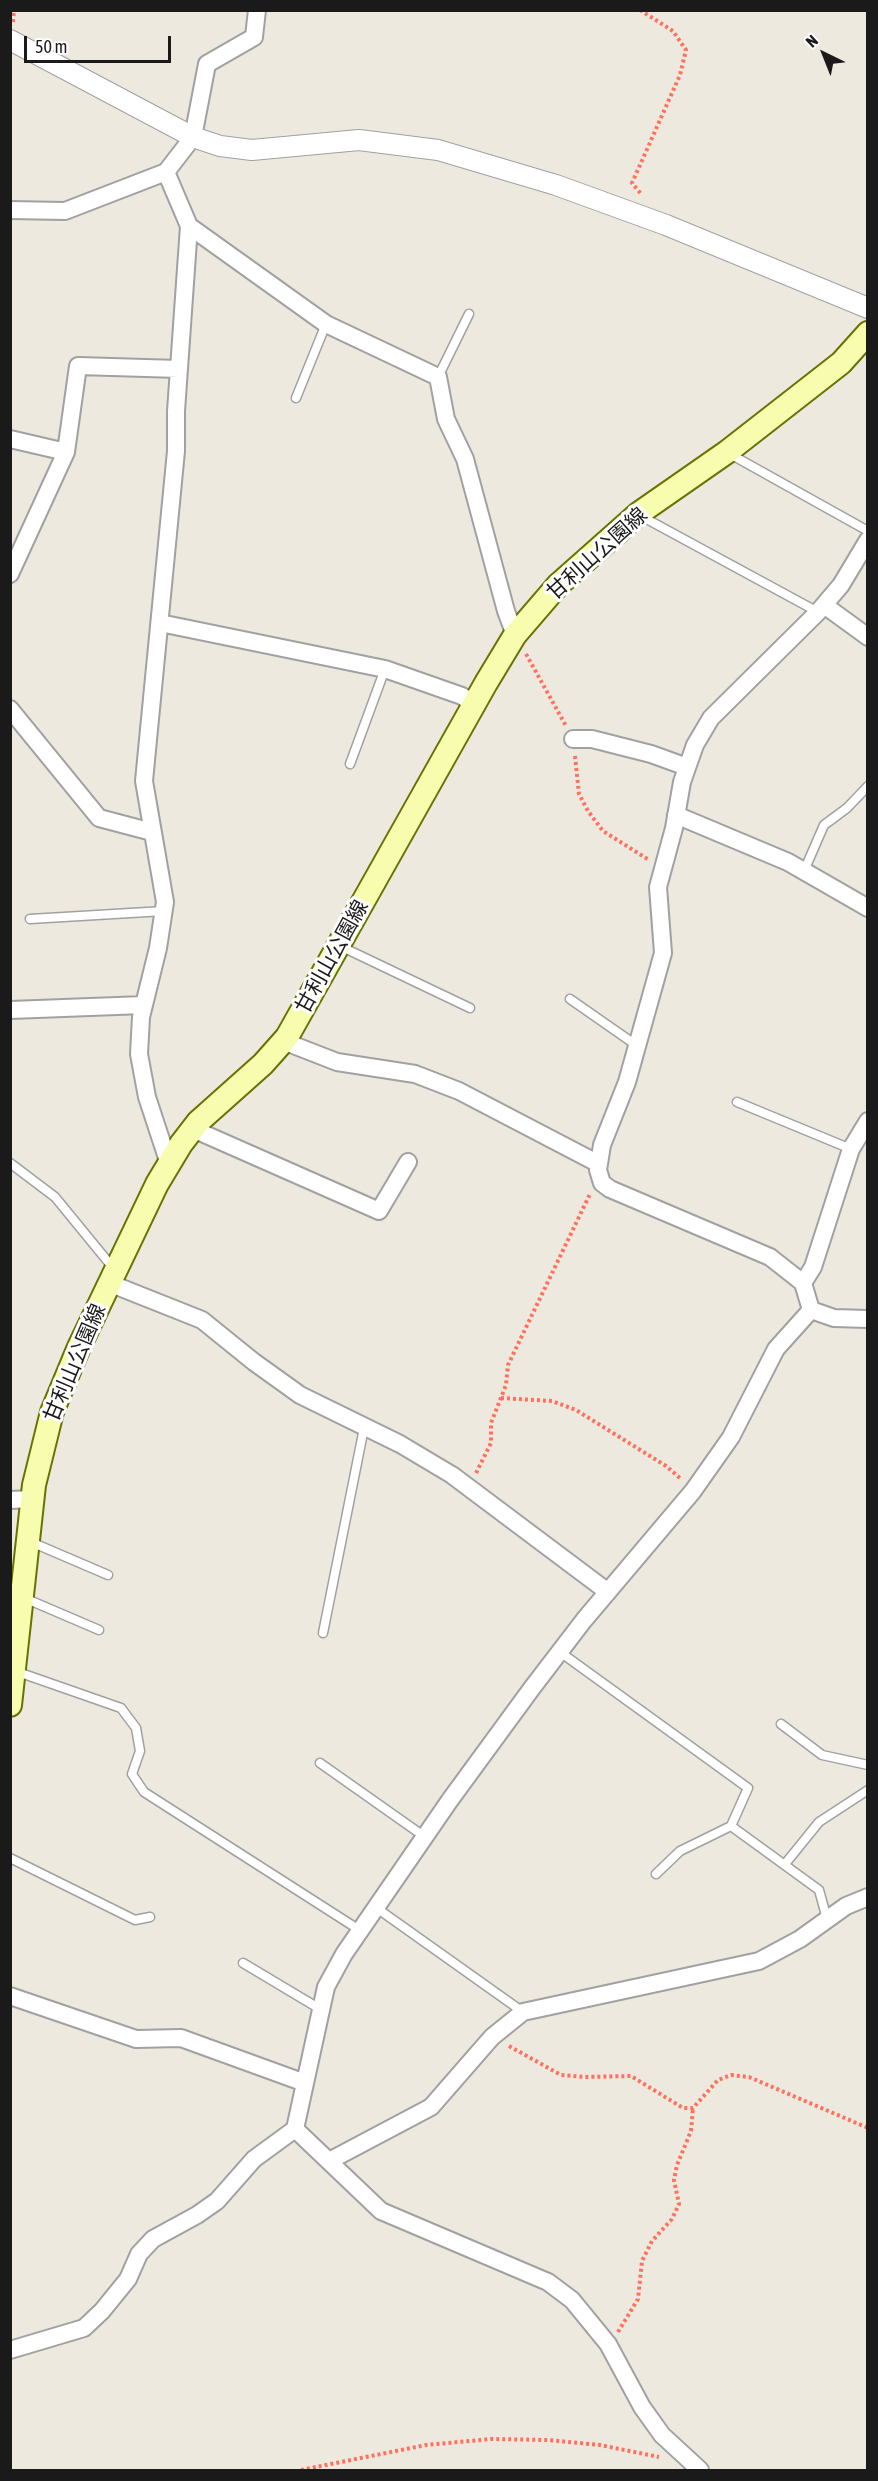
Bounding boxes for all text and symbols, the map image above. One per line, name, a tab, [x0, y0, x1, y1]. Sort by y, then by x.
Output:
scale bar	[27, 24, 174, 62]
north arrow	[794, 24, 854, 84]
text: N	[802, 31, 821, 51]
text: 50 m	[35, 36, 67, 57]
street label: 甘利山公園線	[542, 502, 652, 606]
street label: 甘利山公園線	[290, 896, 374, 1018]
street label: 甘利山公園線	[39, 1300, 111, 1426]

